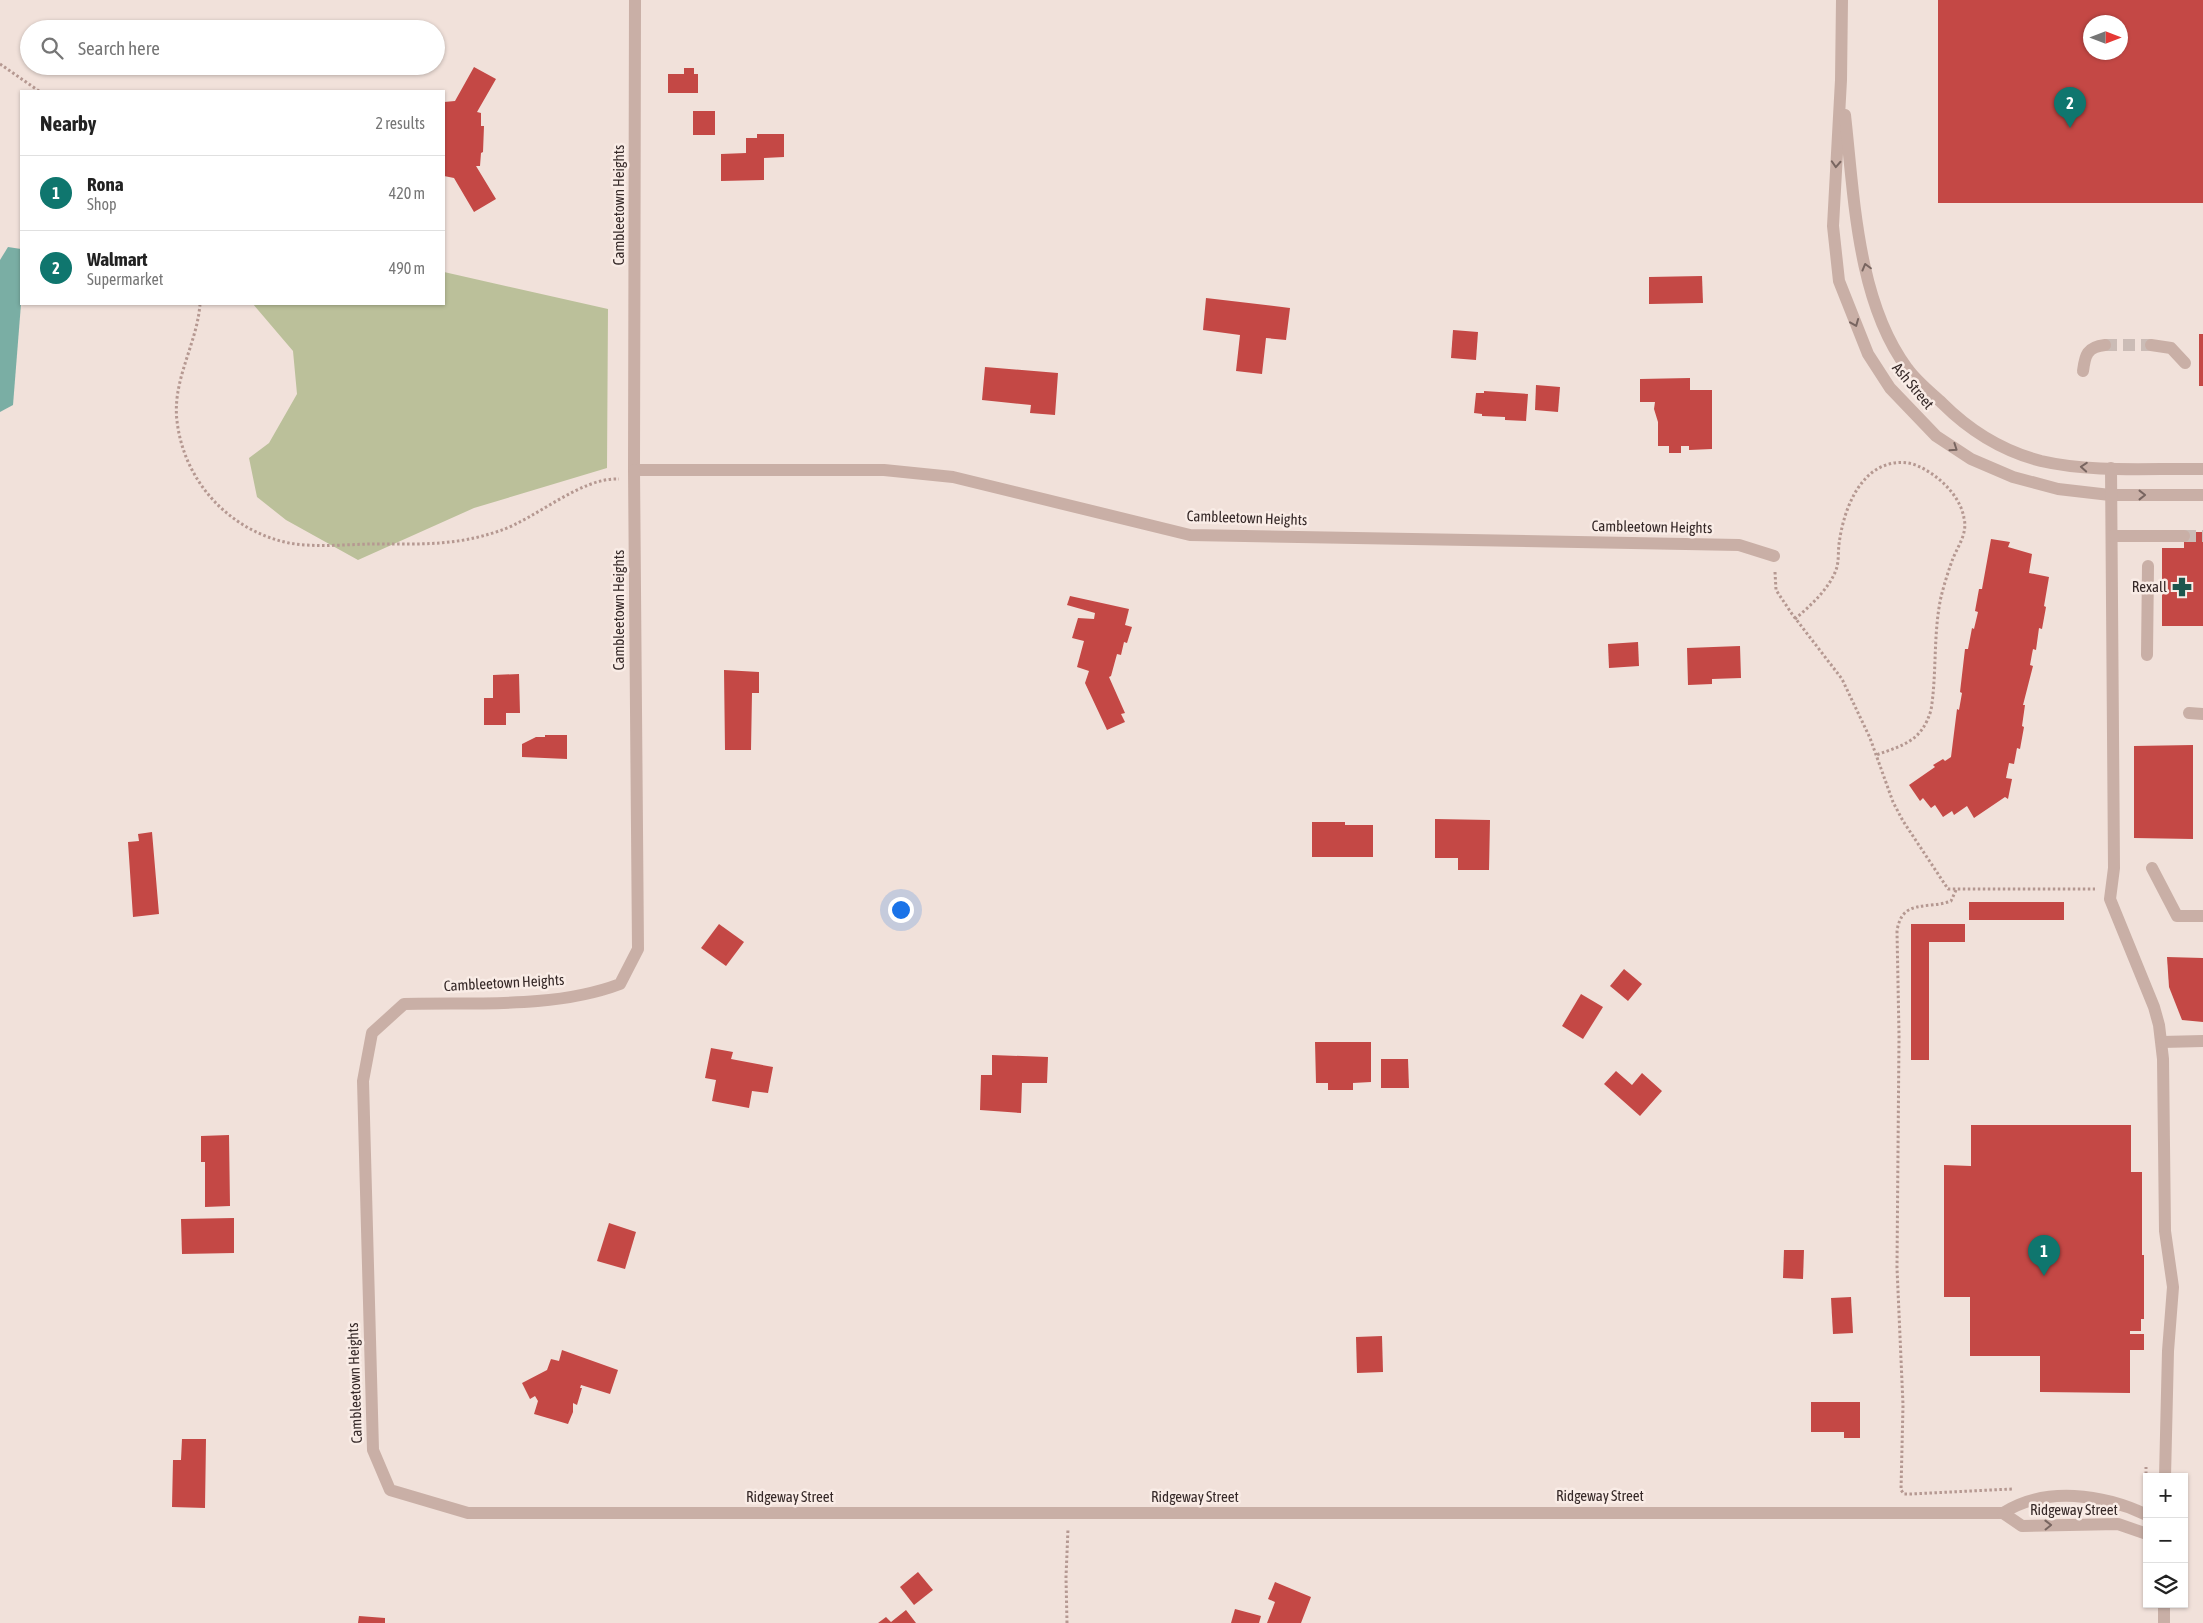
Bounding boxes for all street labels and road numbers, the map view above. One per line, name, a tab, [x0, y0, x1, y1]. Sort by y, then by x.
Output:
street label: Cambleetown Heights	[610, 145, 627, 265]
street label: Ash Street	[1889, 359, 1938, 412]
street label: Cambleetown Heights	[1186, 507, 1308, 528]
street label: Cambleetown Heights	[1592, 517, 1712, 536]
street label: Cambleetown Heights	[610, 550, 627, 670]
street label: Cambleetown Heights	[443, 971, 565, 994]
street label: Cambleetown Heights	[344, 1322, 365, 1444]
street label: Ridgeway Street	[1556, 1487, 1644, 1504]
street label: Ridgeway Street	[746, 1488, 834, 1505]
street label: Ridgeway Street	[1151, 1488, 1239, 1505]
street label: Ridgeway Street	[2030, 1501, 2118, 1518]

